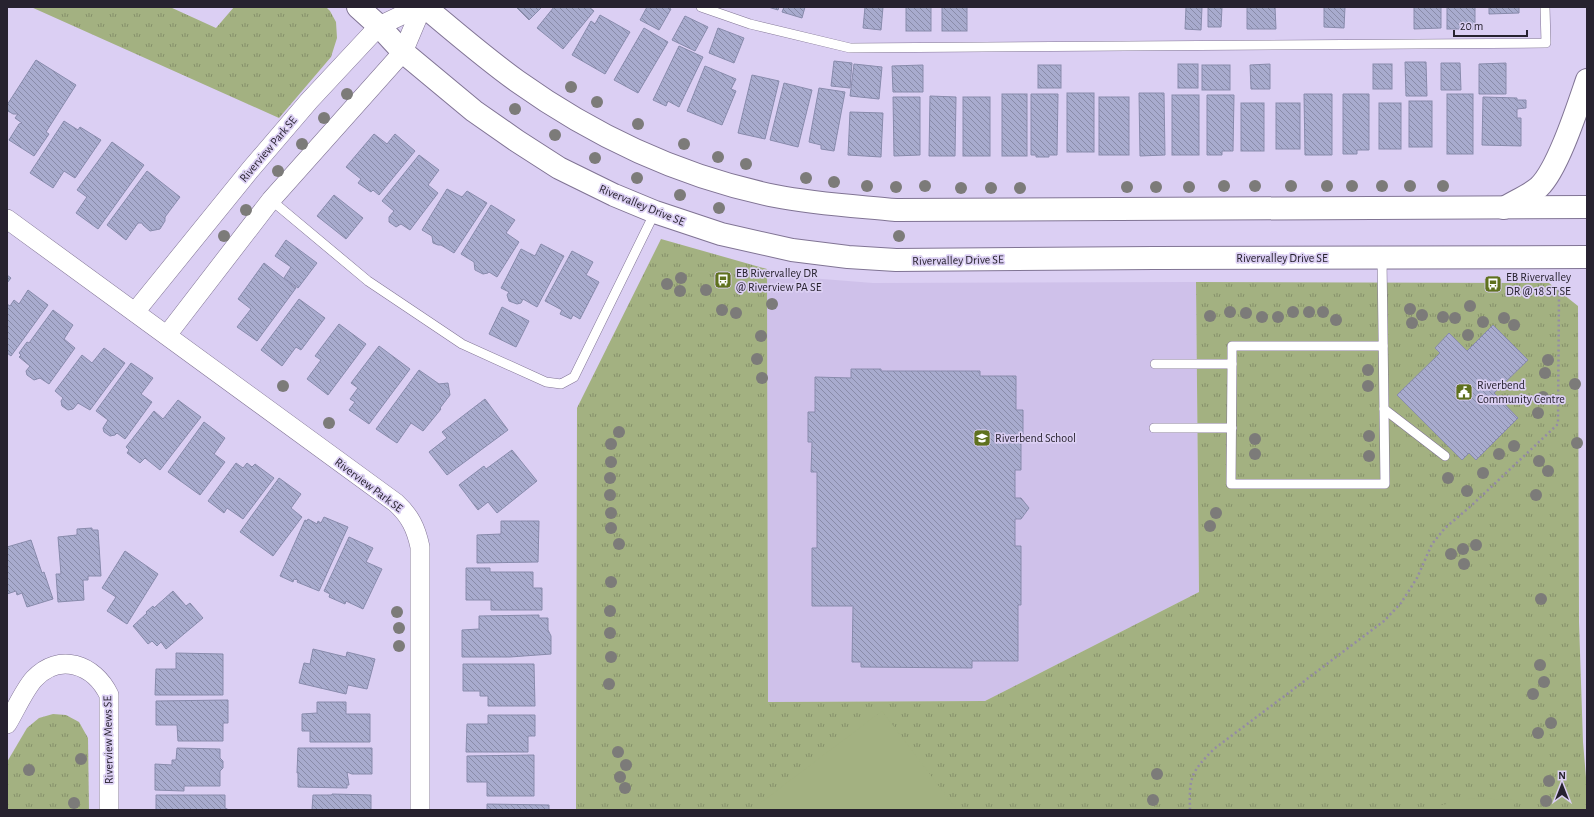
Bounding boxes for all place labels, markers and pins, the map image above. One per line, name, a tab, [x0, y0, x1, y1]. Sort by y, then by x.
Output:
place label: EB Rivervalley DR @ Riverview PA SE	[736, 267, 822, 293]
bus stop icon: EB Rivervalley DR @ Riverview PA SE	[713, 270, 733, 290]
place label: EB Rivervalley DR @ 18 ST SE	[1506, 271, 1571, 297]
bus stop icon: EB Rivervalley DR @ 18 ST SE	[1483, 274, 1503, 294]
place label: Riverbend Community Centre	[1477, 379, 1565, 406]
public building icon: Riverbend Community Centre	[1454, 382, 1474, 402]
school or university icon: Riverbend School	[972, 428, 992, 448]
place label: Riverbend School	[995, 432, 1076, 444]

